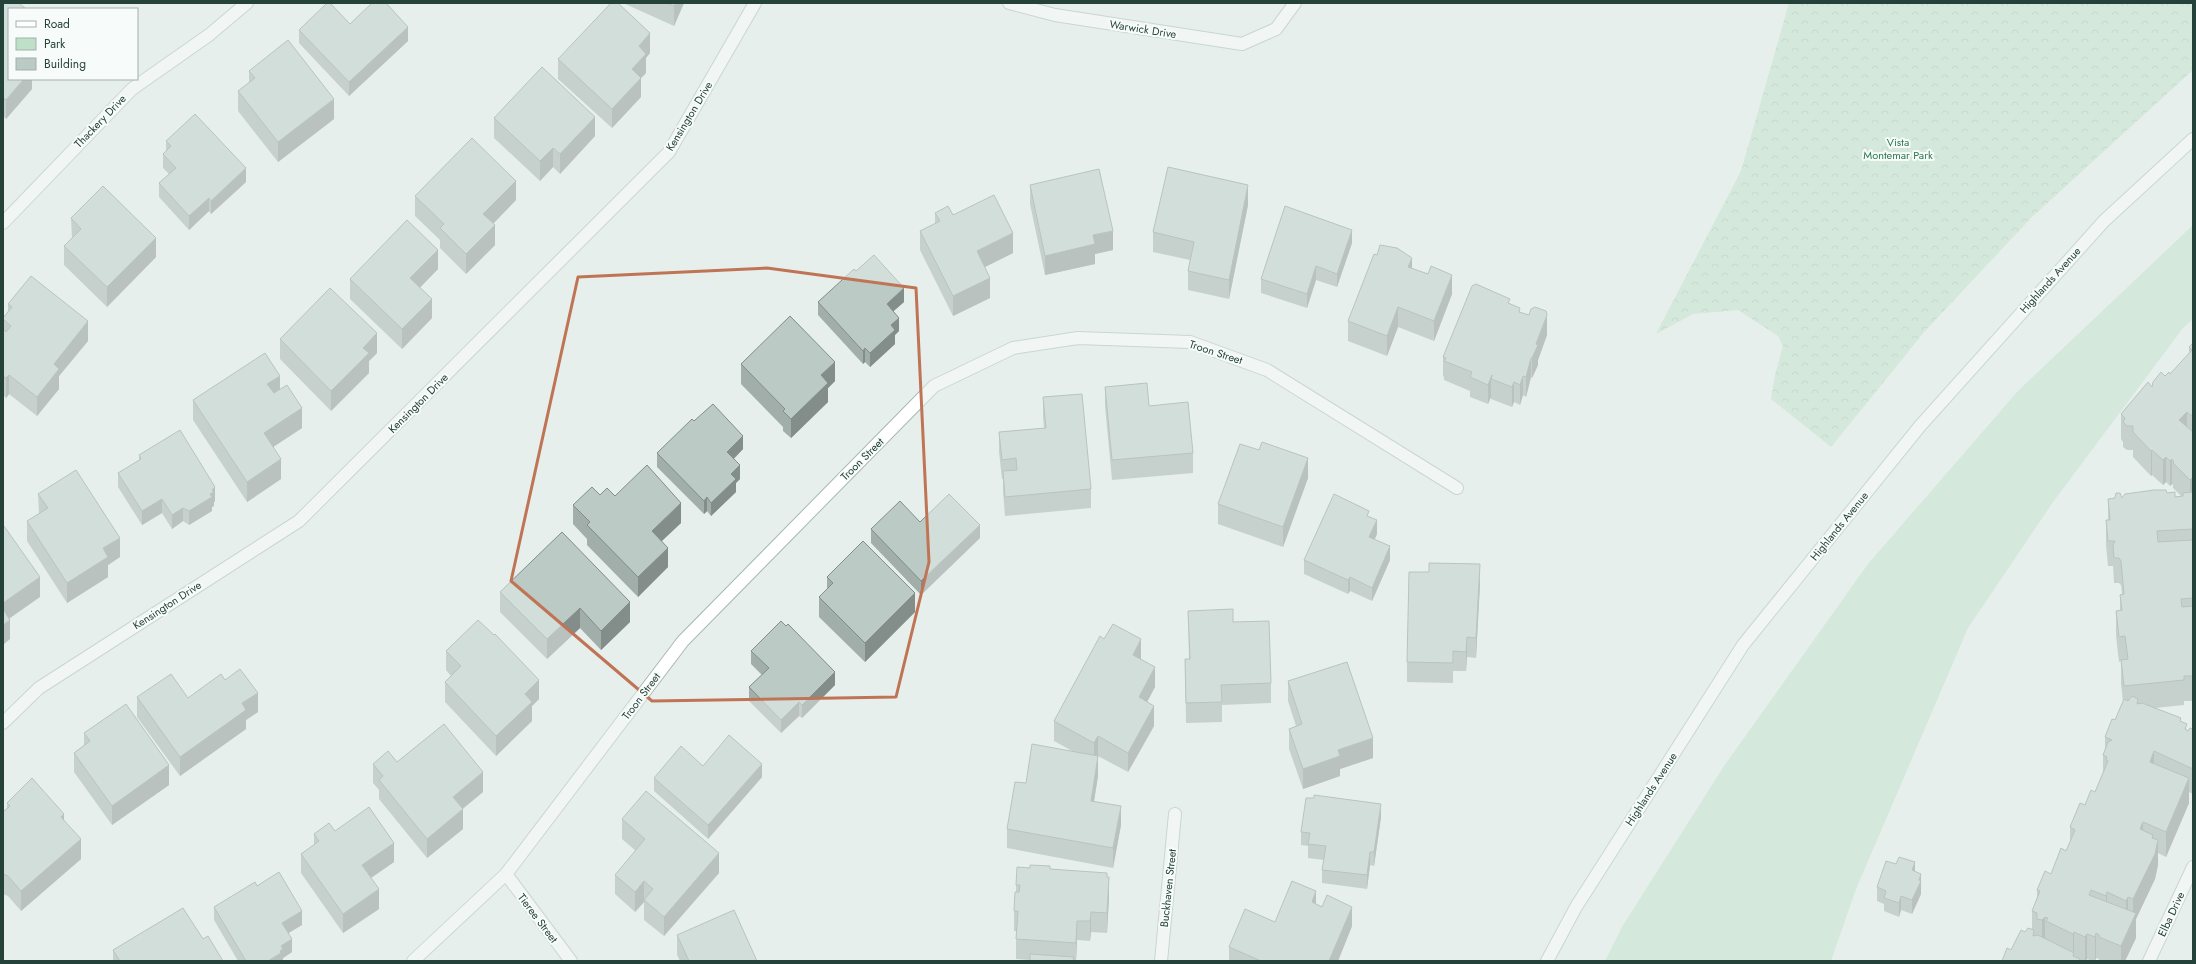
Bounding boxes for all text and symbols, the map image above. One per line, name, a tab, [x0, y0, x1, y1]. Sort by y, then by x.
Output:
legend	[8, 8, 138, 80]
text: Road	[44, 15, 70, 33]
street label: Warwick Drive	[1108, 16, 1178, 42]
text: Park	[44, 35, 66, 53]
text: Building	[44, 55, 86, 73]
street label: Kensington Drive	[662, 78, 716, 154]
street label: Thackery Drive	[70, 91, 130, 151]
park label: Vista Montemar Park	[1863, 134, 1933, 163]
street label: Highlands Avenue	[2016, 243, 2084, 317]
street label: Troon Street	[1187, 336, 1245, 368]
street label: Kensington Drive	[384, 369, 452, 437]
street label: Troon Street	[837, 434, 887, 484]
street label: Highlands Avenue	[1806, 488, 1872, 564]
street label: Kensington Drive	[130, 577, 205, 633]
street label: Troon Street	[618, 669, 664, 723]
street label: Highlands Avenue	[1621, 749, 1681, 829]
street label: Buckhaven Street	[1156, 848, 1180, 928]
street label: Elba Drive	[2154, 889, 2189, 939]
street label: Tieree Street	[514, 890, 562, 946]

